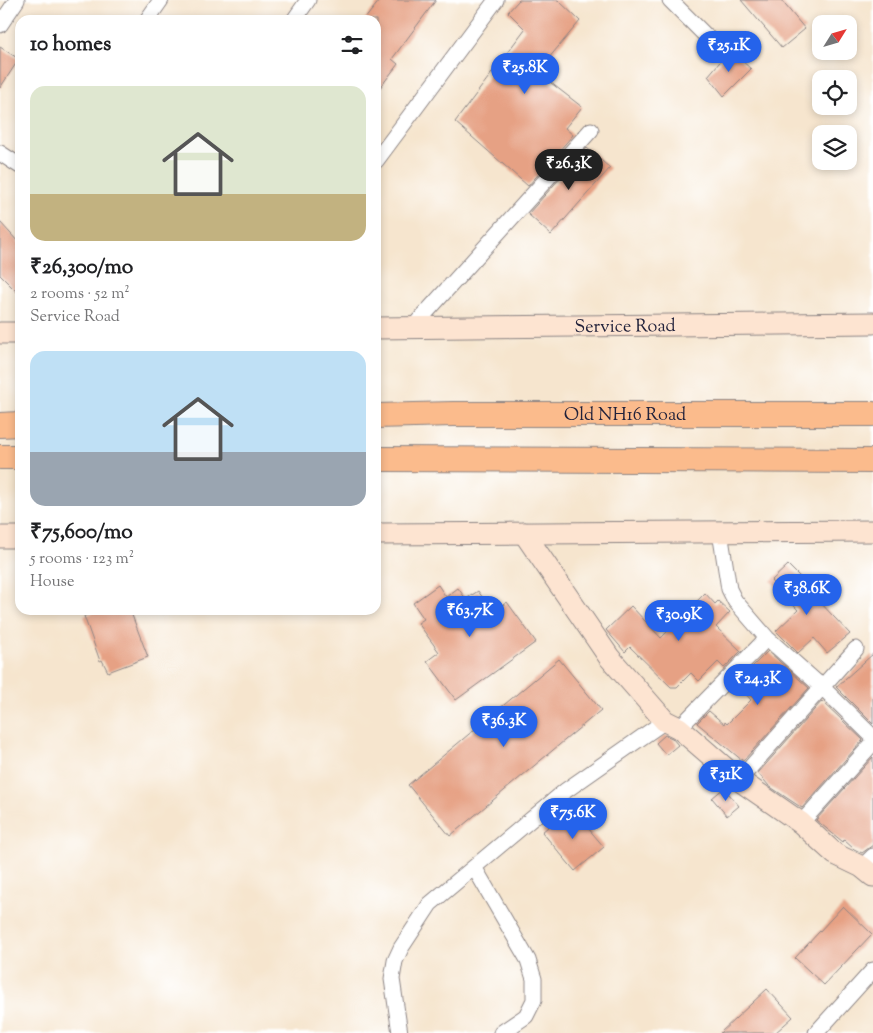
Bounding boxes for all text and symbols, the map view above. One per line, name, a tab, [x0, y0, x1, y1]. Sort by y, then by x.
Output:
north arrow	[812, 15, 858, 60]
map controls	[812, 15, 857, 170]
text: 10 homes	[30, 30, 111, 60]
pin: ₹25.1K	[688, 30, 770, 73]
icon: filters	[338, 31, 366, 59]
text: ₹25.1K	[707, 35, 751, 58]
pin: ₹25.8K	[484, 52, 566, 95]
text: ₹25.8K	[502, 57, 548, 80]
button: locate	[812, 70, 857, 115]
icon: home	[153, 119, 243, 209]
button: layers	[812, 125, 857, 170]
pin: ₹26.3K	[528, 148, 610, 191]
text: ₹26.3K	[546, 153, 592, 176]
text: ₹26,300/mo	[30, 253, 133, 283]
text: 2 rooms · 52 m²	[30, 283, 130, 306]
text: Service Road	[30, 306, 120, 329]
street label: Service Road	[574, 314, 676, 341]
icon: home	[153, 384, 243, 474]
street label: Old NH16 Road	[564, 403, 686, 429]
text: ₹75,600/mo	[30, 518, 133, 548]
text: 5 rooms · 123 m²	[30, 548, 134, 571]
text: House	[30, 571, 74, 594]
pin: ₹38.6K	[766, 574, 848, 616]
text: ₹38.6K	[784, 578, 830, 601]
pin: ₹63.7K	[429, 596, 511, 638]
text: ₹63.7K	[446, 600, 494, 623]
pin: ₹30.9K	[638, 600, 720, 642]
text: ₹30.9K	[656, 604, 702, 627]
pin: ₹24.3K	[717, 664, 799, 706]
text: ₹24.3K	[735, 668, 781, 691]
pin: ₹36.3K	[463, 706, 545, 748]
text: ₹36.3K	[481, 710, 527, 733]
pin: ₹31K	[696, 760, 756, 802]
text: ₹31K	[710, 764, 742, 787]
pin: ₹75.6K	[532, 798, 614, 840]
text: ₹75.6K	[550, 802, 596, 825]

